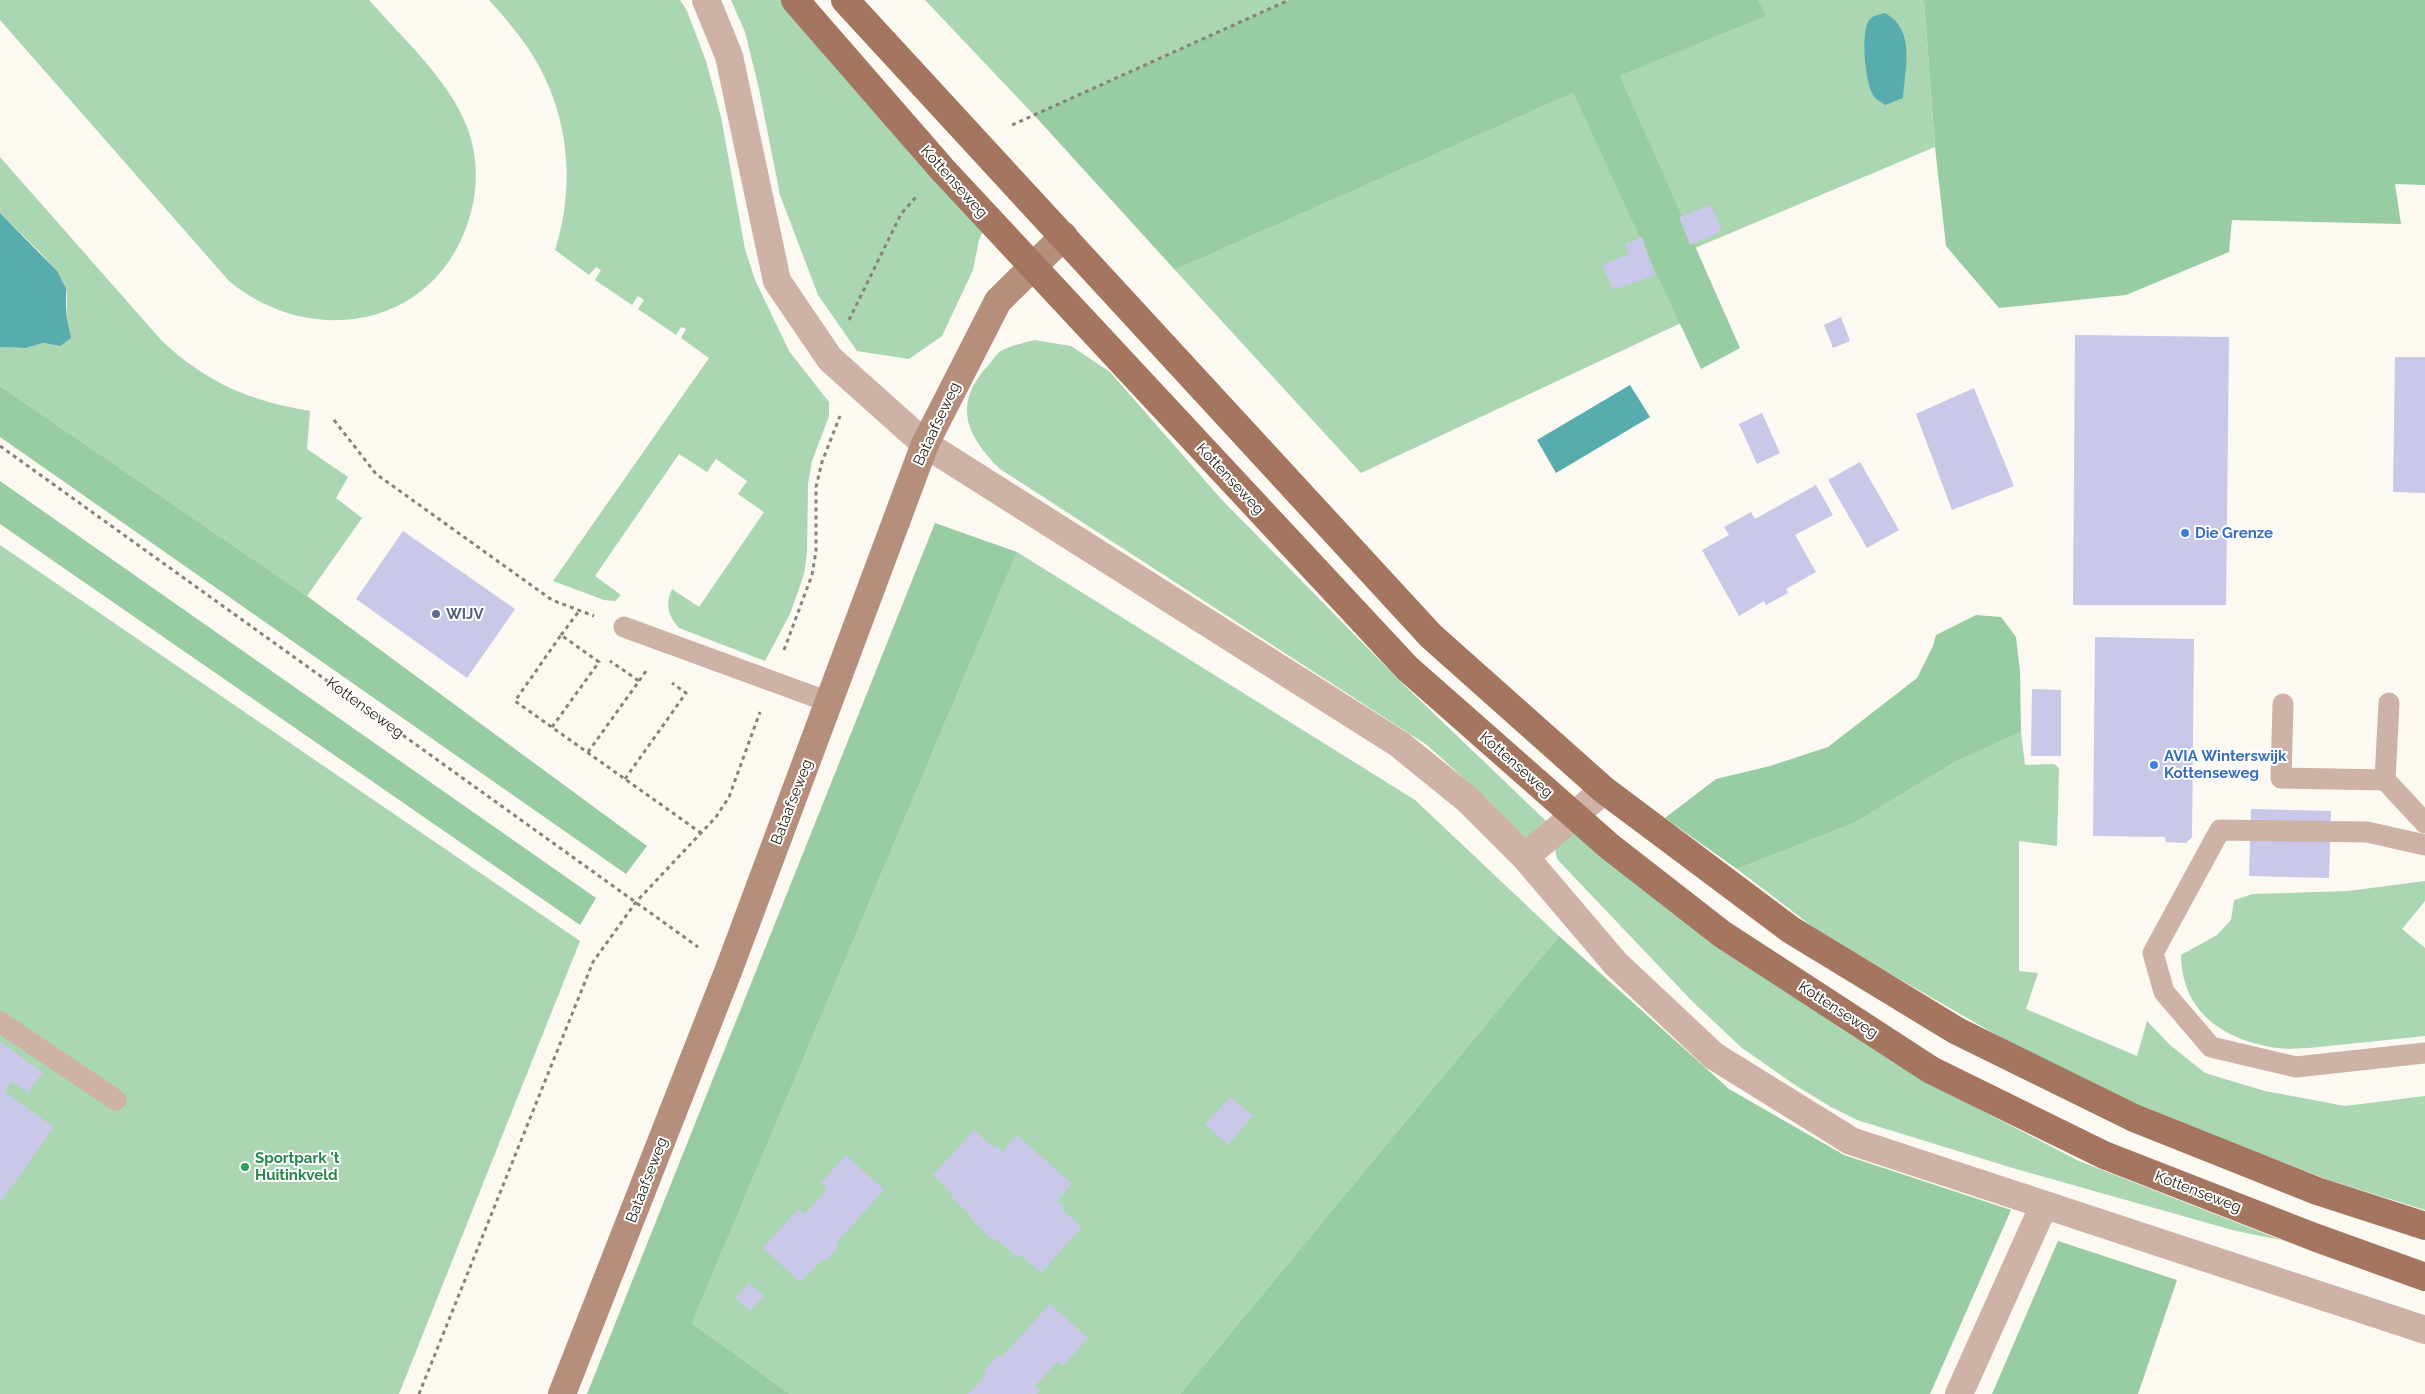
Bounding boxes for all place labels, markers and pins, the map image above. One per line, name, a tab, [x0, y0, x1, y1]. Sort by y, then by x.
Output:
place label: Die Grenze	[2195, 524, 2273, 542]
marker: Die Grenze	[2179, 527, 2191, 539]
place label: WIJV	[446, 605, 484, 623]
marker: WIJV	[430, 608, 442, 620]
place label: AVIA Winterswijk Kottenseweg	[2164, 747, 2286, 782]
marker: AVIA Winterswijk Kottenseweg	[2148, 759, 2160, 771]
place label: Sportpark 't Huitinkveld	[255, 1149, 339, 1184]
marker: Sportpark 't Huitinkveld	[239, 1161, 251, 1173]

